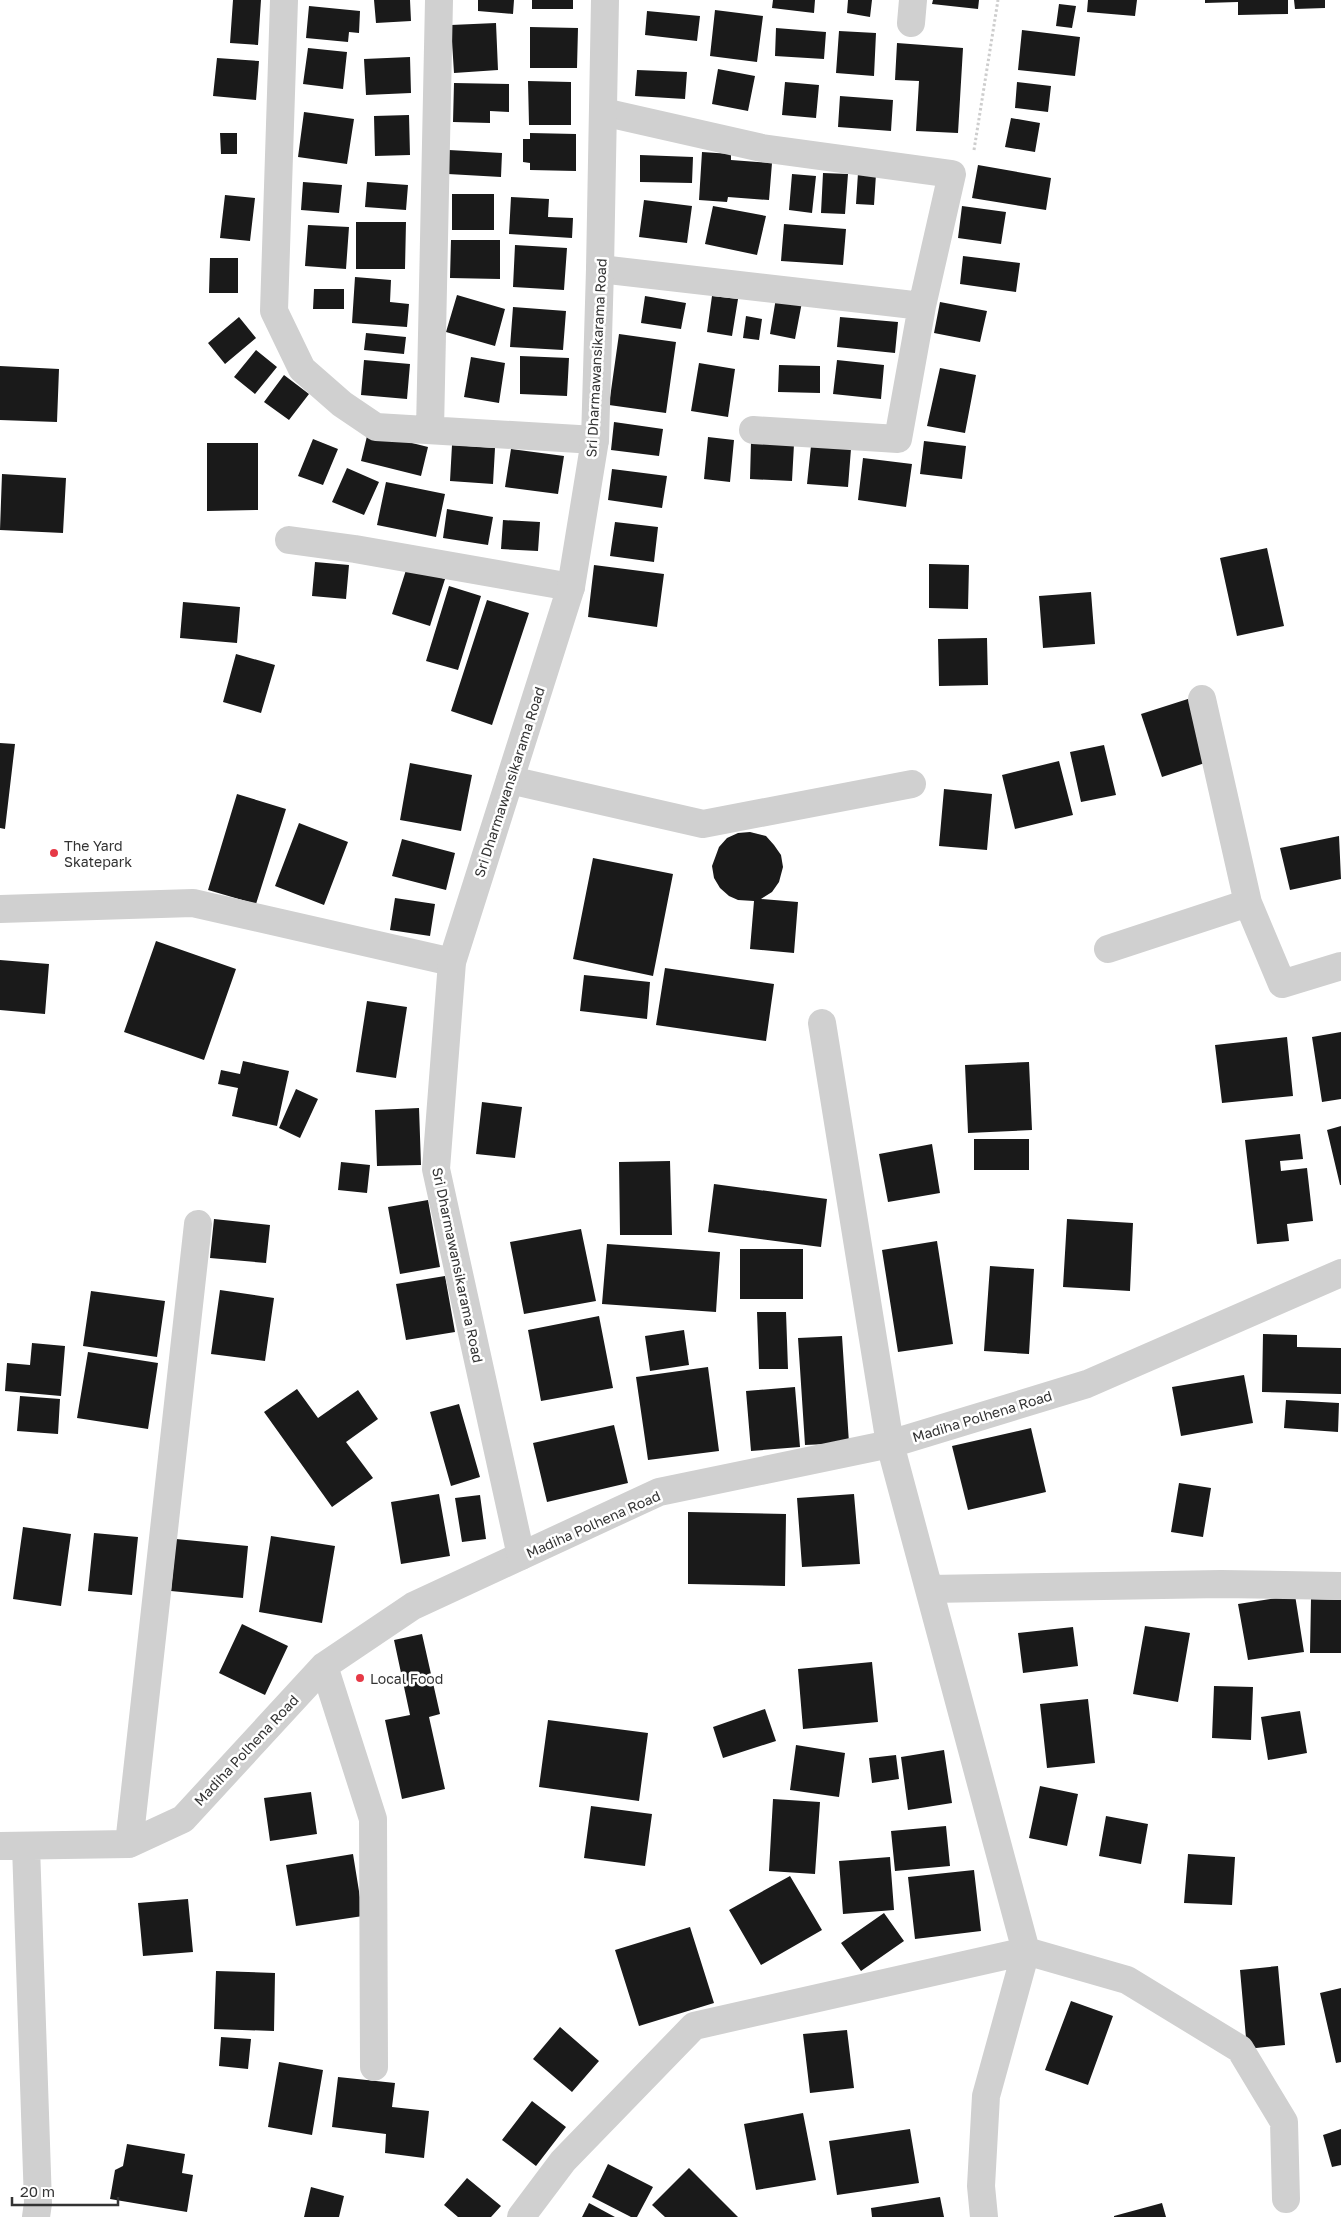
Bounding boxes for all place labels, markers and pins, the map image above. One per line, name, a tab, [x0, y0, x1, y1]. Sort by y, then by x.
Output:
place label: The Yard Skatepark	[64, 837, 132, 870]
marker: The Yard Skatepark	[48, 847, 60, 859]
place label: Local Food	[370, 1670, 443, 1687]
marker: Local Food	[354, 1672, 366, 1684]

